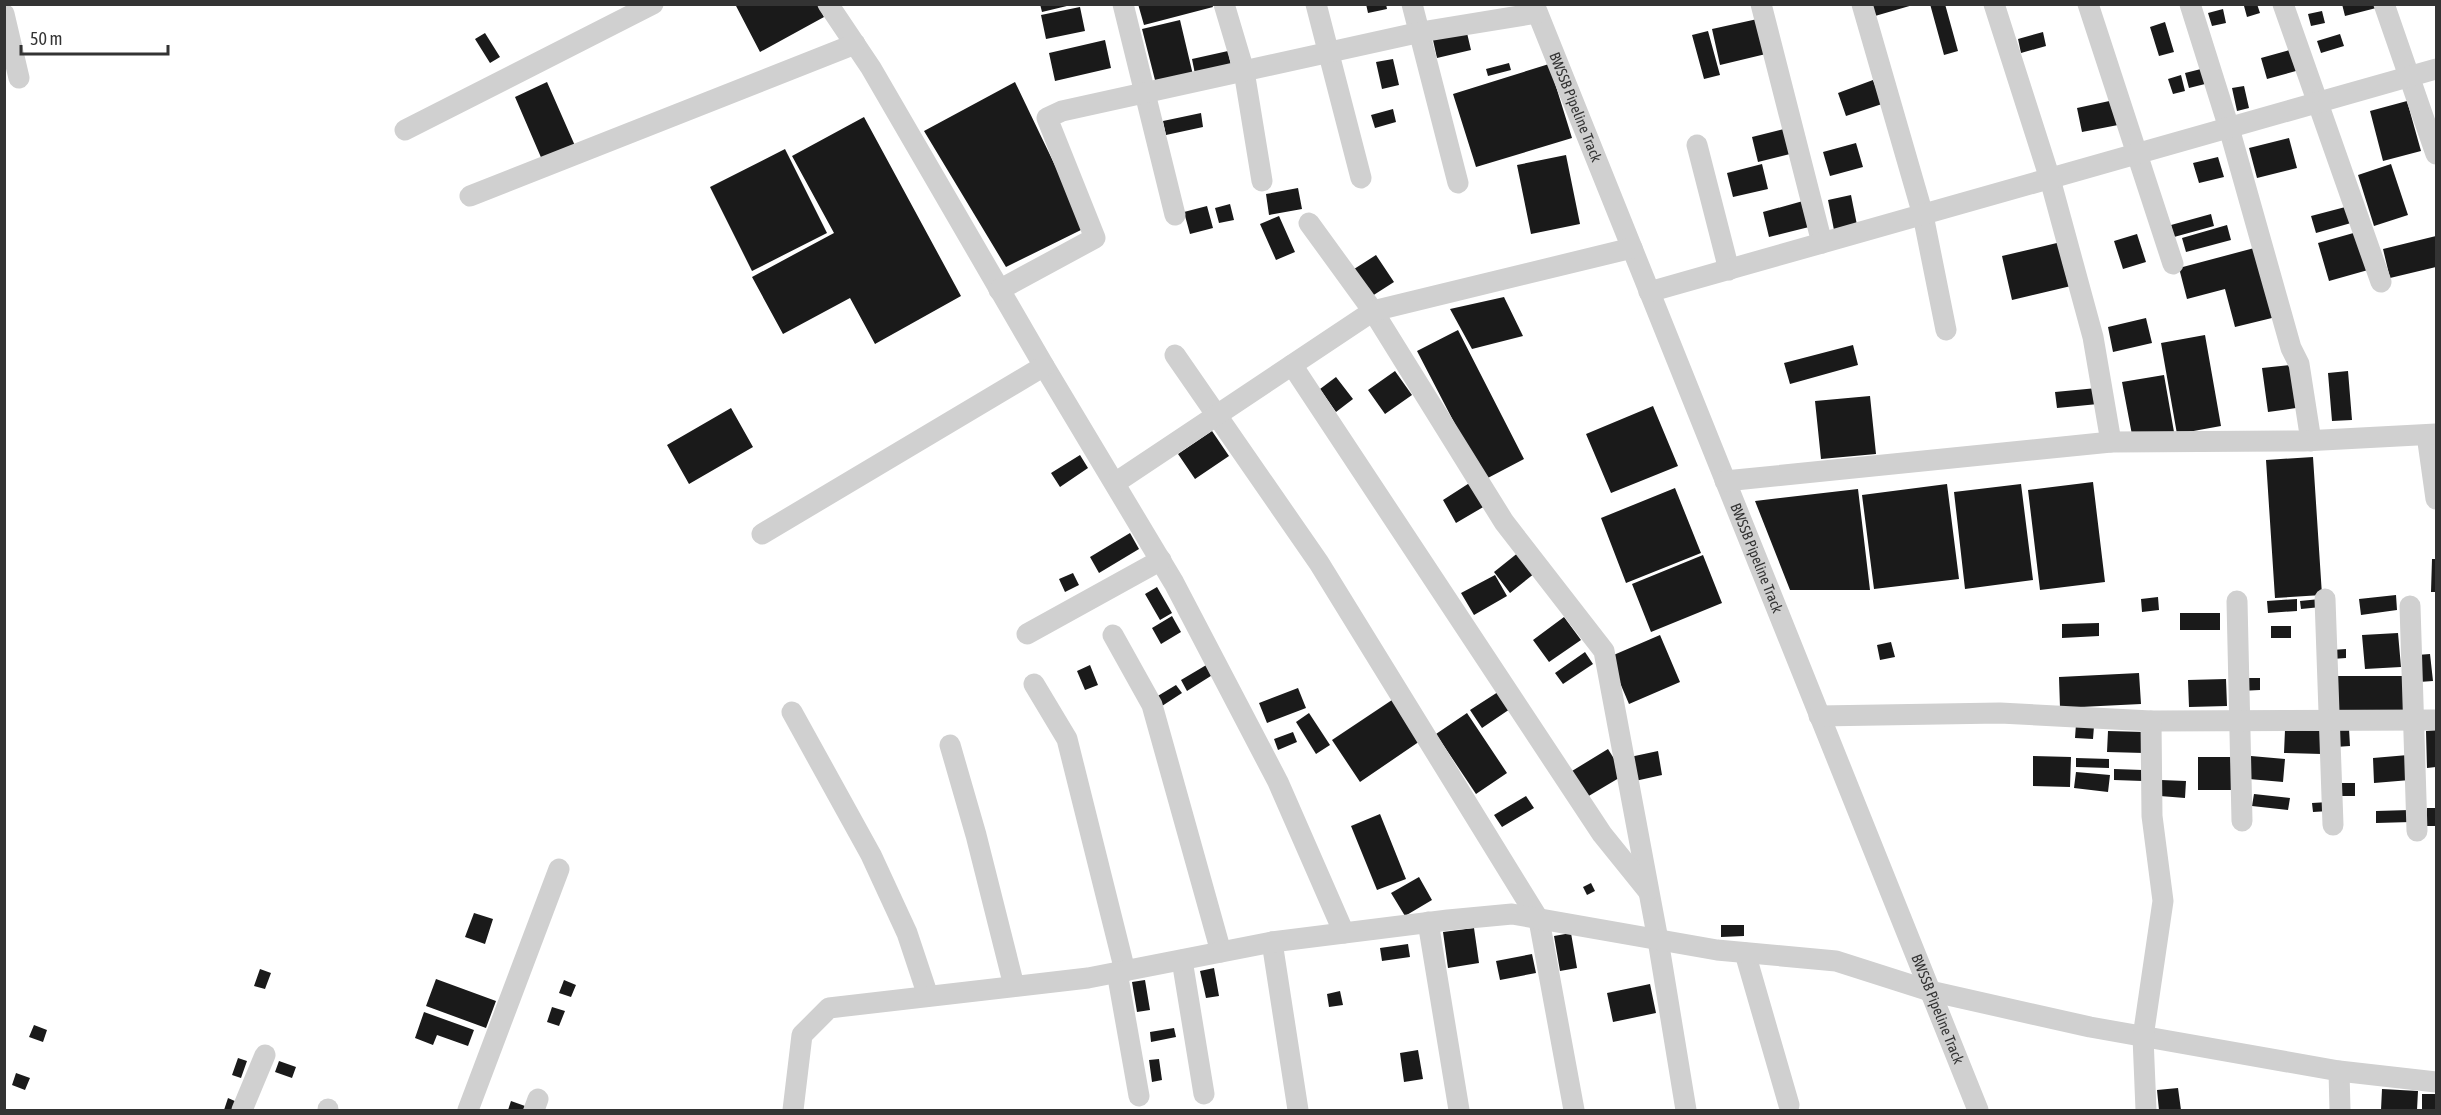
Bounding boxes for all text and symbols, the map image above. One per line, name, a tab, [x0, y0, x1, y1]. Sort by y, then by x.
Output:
scale bar	[21, 18, 168, 56]
text: 50 m	[30, 28, 62, 49]
street label: BWSSB Pipeline Track	[1546, 49, 1606, 165]
street label: BWSSB Pipeline Track	[1727, 500, 1787, 616]
street label: BWSSB Pipeline Track	[1908, 951, 1968, 1067]

